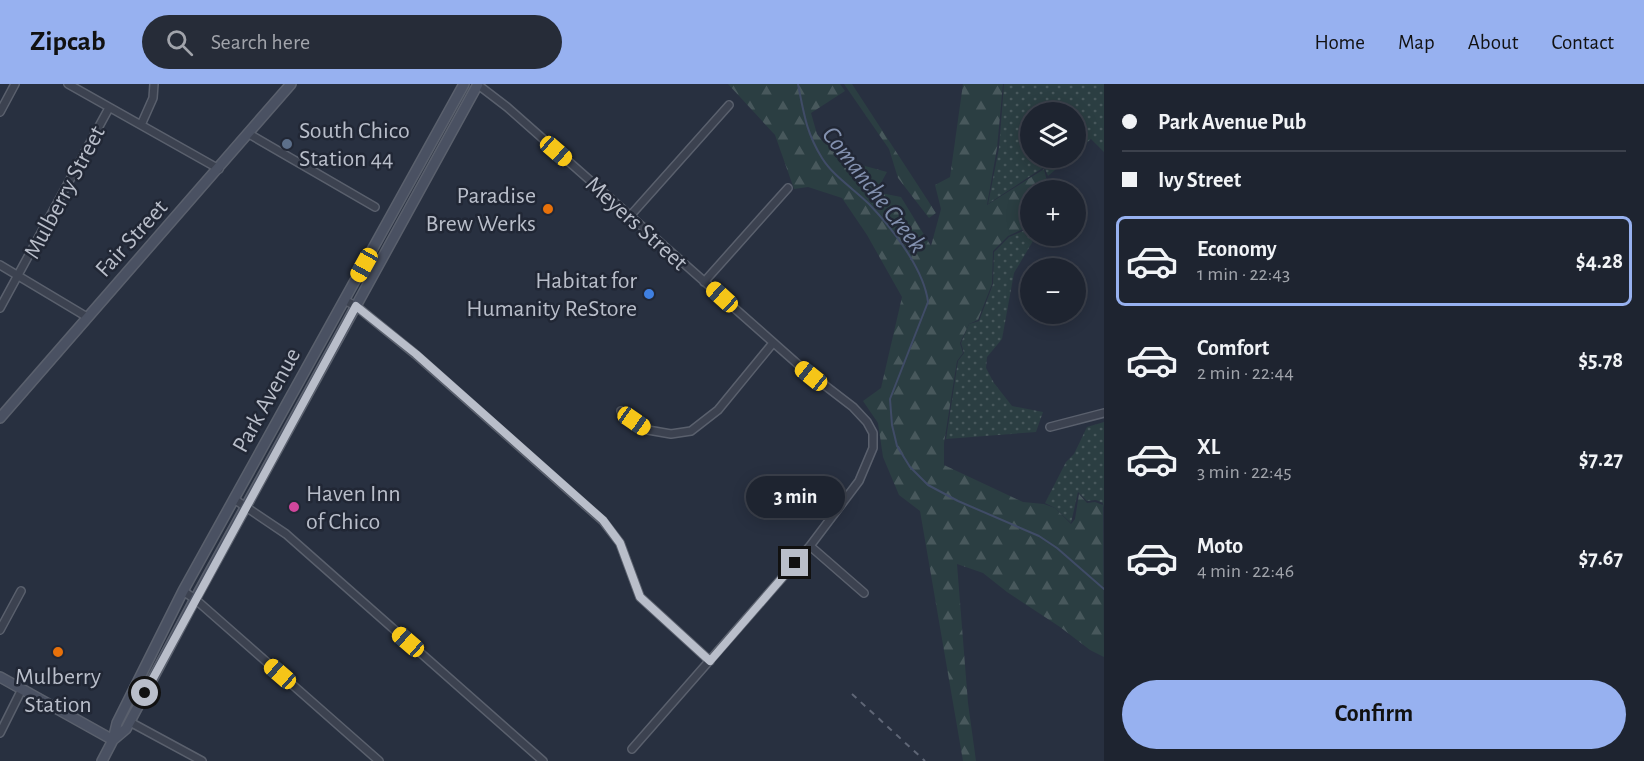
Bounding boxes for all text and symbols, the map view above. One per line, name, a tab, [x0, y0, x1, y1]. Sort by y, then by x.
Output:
search box	[142, 15, 562, 69]
icon: search	[163, 26, 196, 59]
text: Zipcab	[30, 28, 106, 56]
text: Search here	[211, 31, 310, 53]
text: Home	[1314, 32, 1365, 53]
text: Map	[1398, 32, 1435, 53]
text: About	[1468, 32, 1518, 53]
text: Contact	[1551, 32, 1614, 53]
map controls	[1020, 102, 1086, 324]
button: layers	[1020, 102, 1086, 168]
text: Park Avenue Pub	[1158, 111, 1306, 133]
place label: South Chico Station 44	[299, 119, 410, 171]
street label: Mulberry Street	[20, 122, 110, 263]
water label: Comanche Creek	[817, 122, 931, 258]
car	[537, 132, 575, 170]
marker: South Chico Station 44	[280, 137, 294, 151]
text: Ivy Street	[1158, 169, 1241, 191]
street label: Meyers Street	[581, 172, 692, 276]
button: +	[1020, 180, 1086, 246]
place label: Paradise Brew Werks	[425, 184, 536, 236]
street label: Fair Street	[91, 195, 173, 282]
marker: Paradise Brew Werks	[541, 202, 555, 216]
icon: car	[1125, 234, 1179, 288]
text: Economy	[1197, 238, 1277, 260]
car	[347, 245, 381, 285]
text: $4.28	[1576, 250, 1623, 272]
button: −	[1020, 258, 1086, 324]
text: 1 min · 22:43	[1197, 264, 1290, 284]
place label: Habitat for Humanity ReStore	[466, 269, 637, 321]
car	[703, 278, 741, 316]
marker: Habitat for Humanity ReStore	[642, 287, 656, 301]
icon: car	[1125, 333, 1179, 387]
text: Comfort	[1197, 337, 1269, 359]
street label: Park Avenue	[228, 344, 305, 457]
text: $5.78	[1578, 349, 1623, 371]
car	[791, 358, 831, 394]
text: 2 min · 22:44	[1197, 363, 1294, 383]
car	[614, 403, 654, 439]
icon: car	[1125, 432, 1179, 486]
text: XL	[1197, 436, 1220, 458]
text: $7.27	[1579, 448, 1623, 470]
text: 3 min · 22:45	[1197, 462, 1292, 482]
callout: 3 min	[746, 476, 844, 518]
place label: Haven Inn of Chico	[306, 482, 401, 534]
text: 3 min	[774, 487, 817, 507]
marker: Haven Inn of Chico	[287, 500, 301, 514]
icon: car	[1125, 531, 1179, 585]
text: Moto	[1197, 535, 1243, 557]
text: $7.67	[1578, 547, 1623, 569]
route end	[781, 549, 808, 576]
text: 4 min · 22:46	[1197, 561, 1294, 581]
car	[389, 623, 427, 661]
marker: Mulberry Station	[51, 645, 65, 659]
car	[261, 655, 299, 693]
place label: Mulberry Station	[15, 665, 101, 717]
route start	[131, 679, 158, 706]
button: Confirm	[1122, 680, 1626, 749]

